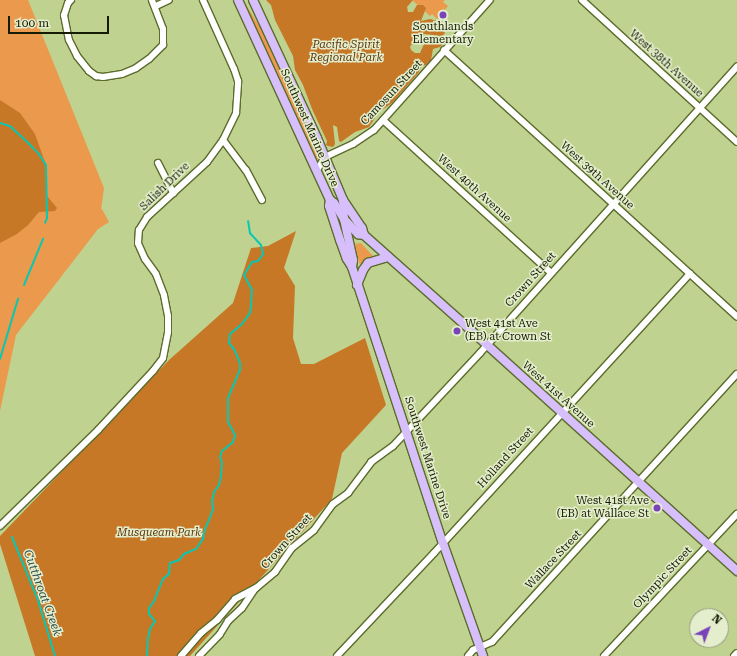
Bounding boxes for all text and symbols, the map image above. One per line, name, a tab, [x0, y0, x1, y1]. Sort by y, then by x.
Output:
scale bar	[10, 8, 111, 34]
marker: Southlands Elementary	[438, 10, 448, 20]
text: 100 m	[15, 16, 49, 30]
place label: Southlands Elementary	[413, 21, 473, 47]
street label: West 38th Avenue	[626, 27, 706, 101]
park label: Pacific Spirit Regional Park	[310, 39, 382, 65]
street label: Camosun Street	[358, 58, 426, 128]
street label: Southwest Marine Drive	[277, 67, 341, 189]
street label: West 39th Avenue	[557, 139, 637, 213]
street label: West 40th Avenue	[434, 152, 514, 226]
street label: Salish Drive	[138, 160, 192, 214]
street label: Crown Street	[503, 250, 559, 310]
place label: West 41st Ave (EB) at Crown St	[465, 318, 551, 344]
marker: West 41st Ave (EB) at Crown St	[452, 326, 462, 336]
street label: West 41st Avenue	[519, 359, 597, 431]
street label: Southwest Marine Drive	[401, 395, 453, 521]
street label: Holland Street	[475, 425, 537, 491]
place label: West 41st Ave (EB) at Wallace St	[557, 495, 649, 521]
marker: West 41st Ave (EB) at Wallace St	[652, 503, 662, 513]
street label: Crown Street	[259, 512, 315, 572]
park label: Musqueam Park	[117, 526, 201, 540]
street label: Wallace Street	[523, 528, 585, 592]
street label: Olympic Street	[631, 544, 695, 612]
water label: Cutthroat Creek	[20, 548, 64, 638]
north arrow	[689, 608, 729, 648]
text: N	[709, 612, 724, 627]

